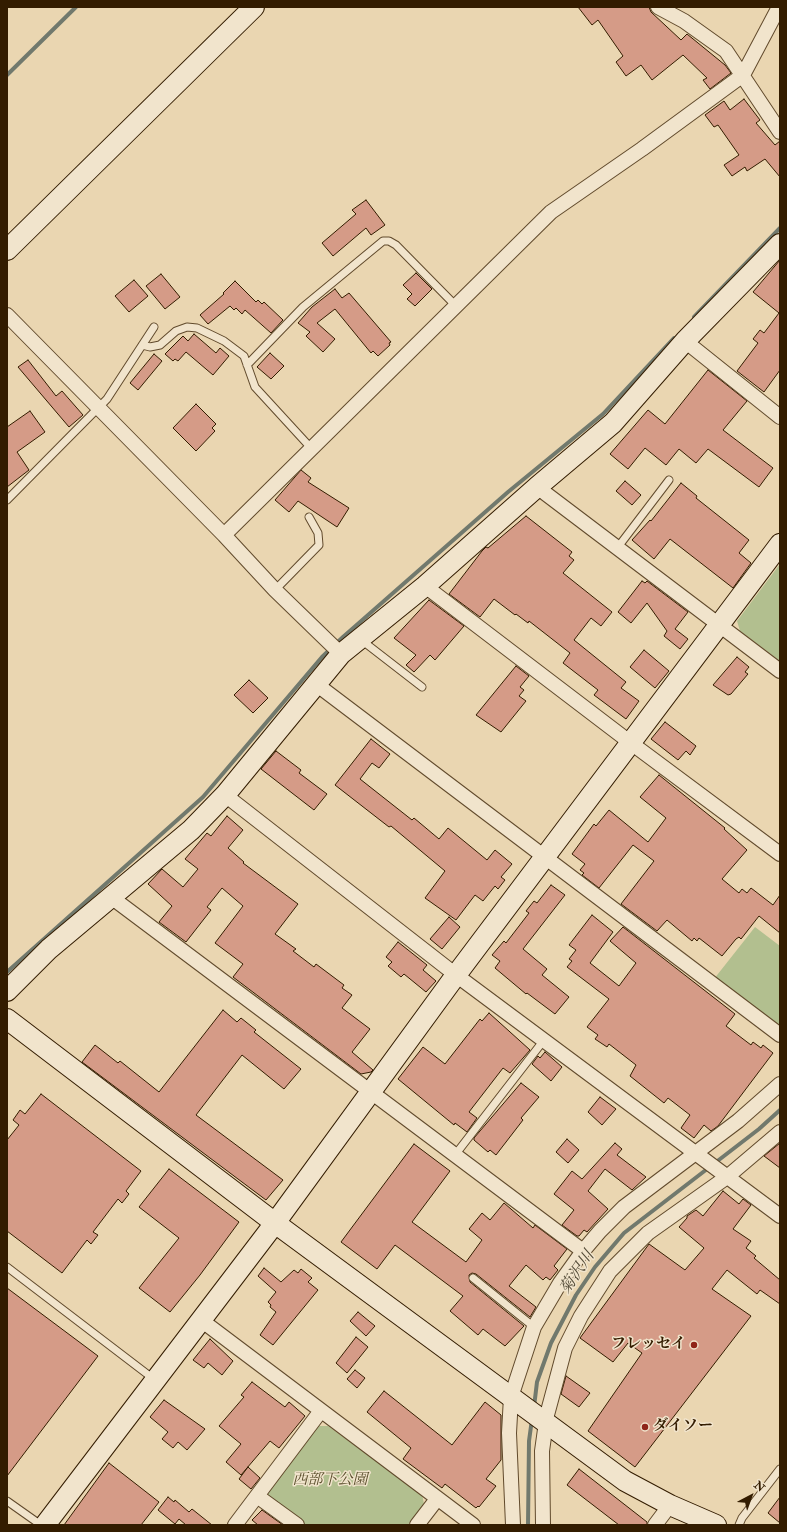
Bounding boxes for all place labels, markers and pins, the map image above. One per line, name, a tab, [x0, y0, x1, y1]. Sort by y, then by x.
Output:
place label: フレッセイ	[611, 1336, 686, 1354]
marker: フレッセイ	[689, 1340, 699, 1350]
place label: ダイソー	[653, 1418, 713, 1436]
marker: ダイソー	[640, 1422, 650, 1432]

